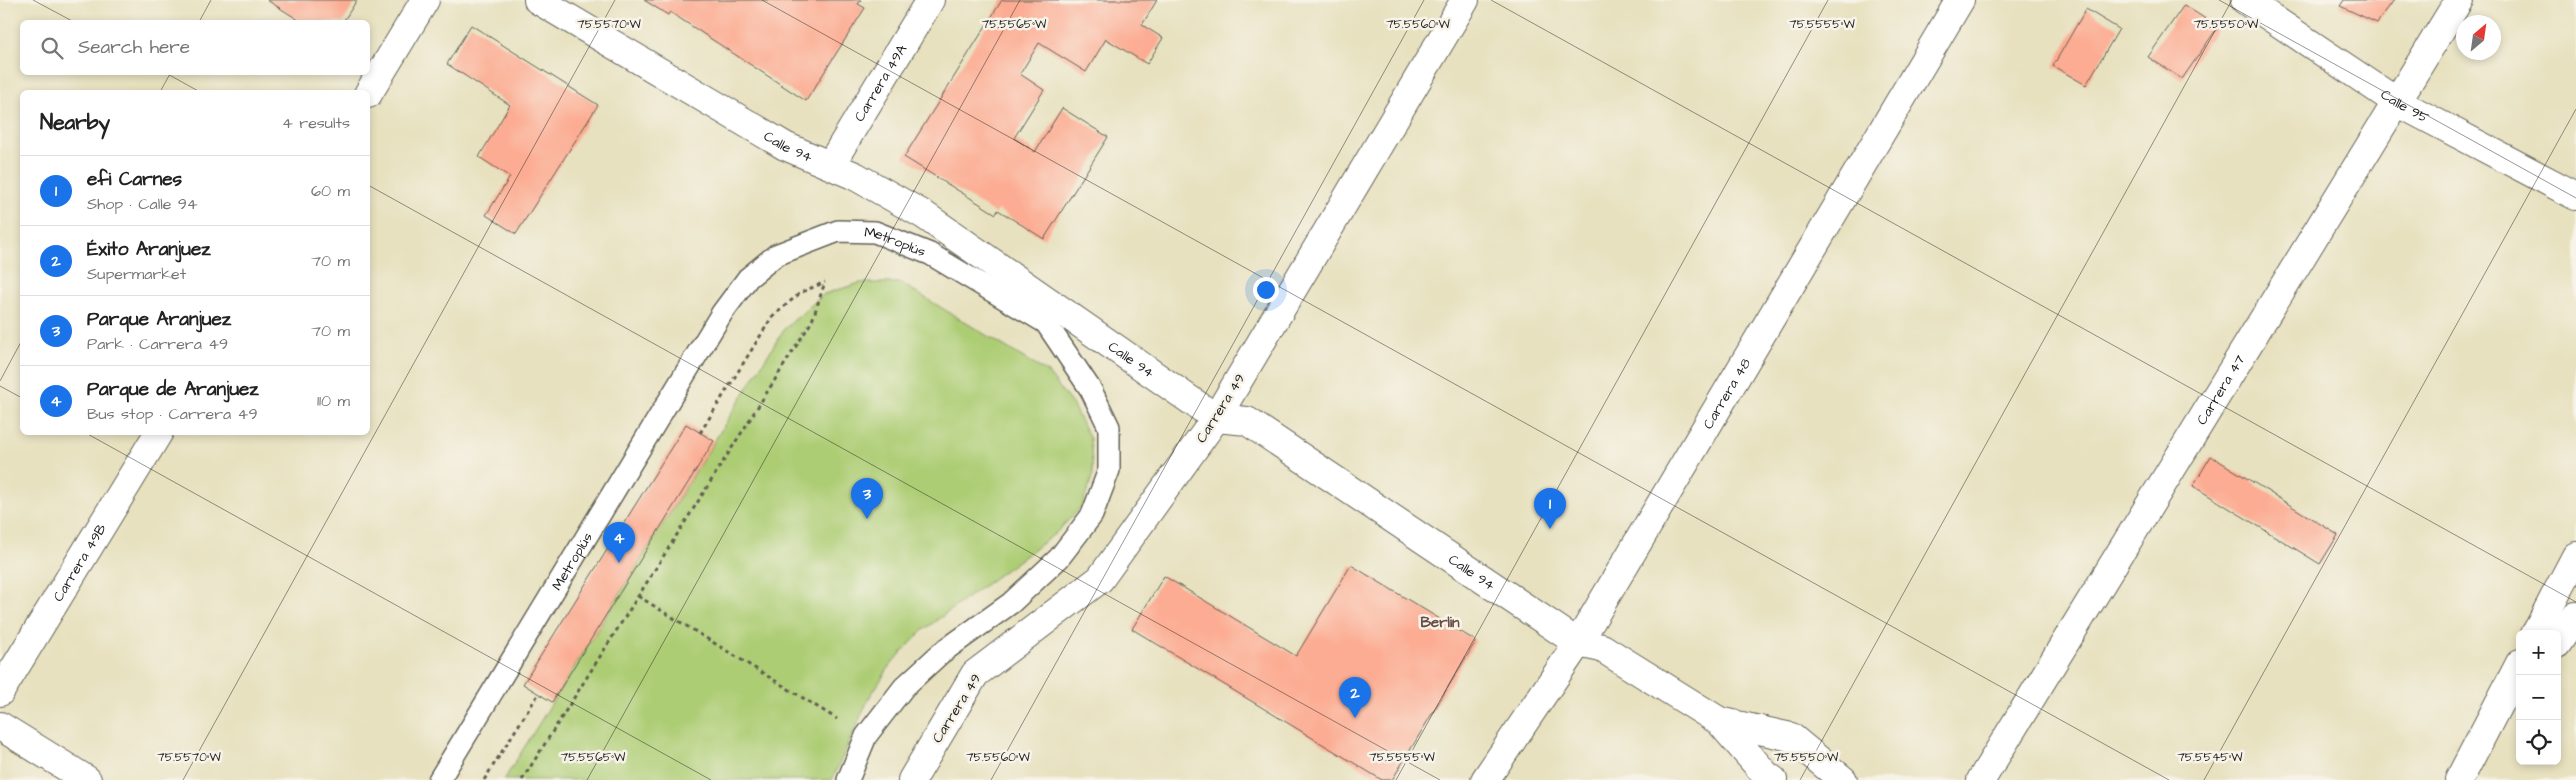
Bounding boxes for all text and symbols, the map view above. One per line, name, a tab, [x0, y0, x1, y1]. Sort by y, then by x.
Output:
north arrow	[2456, 15, 2501, 60]
text: 75.5570°W	[577, 16, 641, 33]
text: 75.5565°W	[982, 16, 1047, 33]
text: 75.5560°W	[1386, 16, 1451, 33]
text: 75.5555°W	[1789, 16, 1855, 33]
text: 75.5550°W	[2194, 16, 2259, 33]
search box	[20, 20, 370, 75]
icon: search	[38, 34, 66, 62]
text: Search here	[78, 34, 190, 61]
street label: Carrera 49A	[850, 41, 912, 126]
street label: Calle 95	[2376, 85, 2432, 128]
text: Nearby	[40, 108, 110, 137]
text: 4 results	[282, 112, 350, 134]
street label: Calle 94	[760, 127, 816, 168]
text: efi Carnes	[87, 166, 182, 193]
text: 1	[55, 180, 57, 202]
text: 60 m	[311, 180, 350, 202]
text: Shop · Calle 94	[87, 193, 198, 215]
street label: Metroplús	[864, 223, 928, 262]
text: Éxito Aranjuez	[87, 236, 211, 263]
text: 2	[51, 250, 61, 272]
text: 70 m	[311, 250, 350, 272]
text: Supermarket	[87, 263, 186, 285]
your location	[1253, 277, 1279, 303]
text: Parque Aranjuez	[87, 306, 231, 333]
text: 3	[52, 320, 60, 342]
text: 70 m	[311, 320, 350, 342]
text: Park · Carrera 49	[87, 333, 228, 355]
street label: Calle 94	[1104, 337, 1158, 383]
street label: Carrera 47	[2192, 351, 2250, 429]
street label: Carrera 48	[1698, 355, 1756, 433]
street label: Carrera 49	[1192, 370, 1250, 447]
text: Parque de Aranjuez	[87, 376, 259, 403]
text: 4	[51, 390, 61, 412]
text: 110 m	[317, 390, 350, 412]
text: Bus stop · Carrera 49	[87, 403, 258, 425]
pin: 3	[851, 478, 883, 519]
pin: 1	[1534, 488, 1566, 529]
street label: Carrera 49B	[49, 520, 112, 606]
pin: 4	[603, 522, 635, 563]
street label: Metroplús	[547, 529, 598, 594]
street label: Calle 94	[1444, 550, 1499, 596]
district label: Berlin	[1420, 612, 1460, 633]
map controls	[2516, 630, 2561, 765]
button: +	[2516, 630, 2561, 675]
street label: Carrera 49	[928, 670, 986, 747]
button: −	[2516, 675, 2561, 720]
pin: 2	[1339, 677, 1371, 718]
button: locate	[2516, 720, 2561, 765]
text: 75.5570°W	[157, 749, 221, 766]
text: 75.5565°W	[561, 749, 626, 766]
text: 75.5560°W	[966, 749, 1031, 766]
text: 75.5555°W	[1369, 749, 1435, 766]
text: 75.5550°W	[1774, 749, 1839, 766]
text: 75.5545°W	[2177, 749, 2243, 766]

